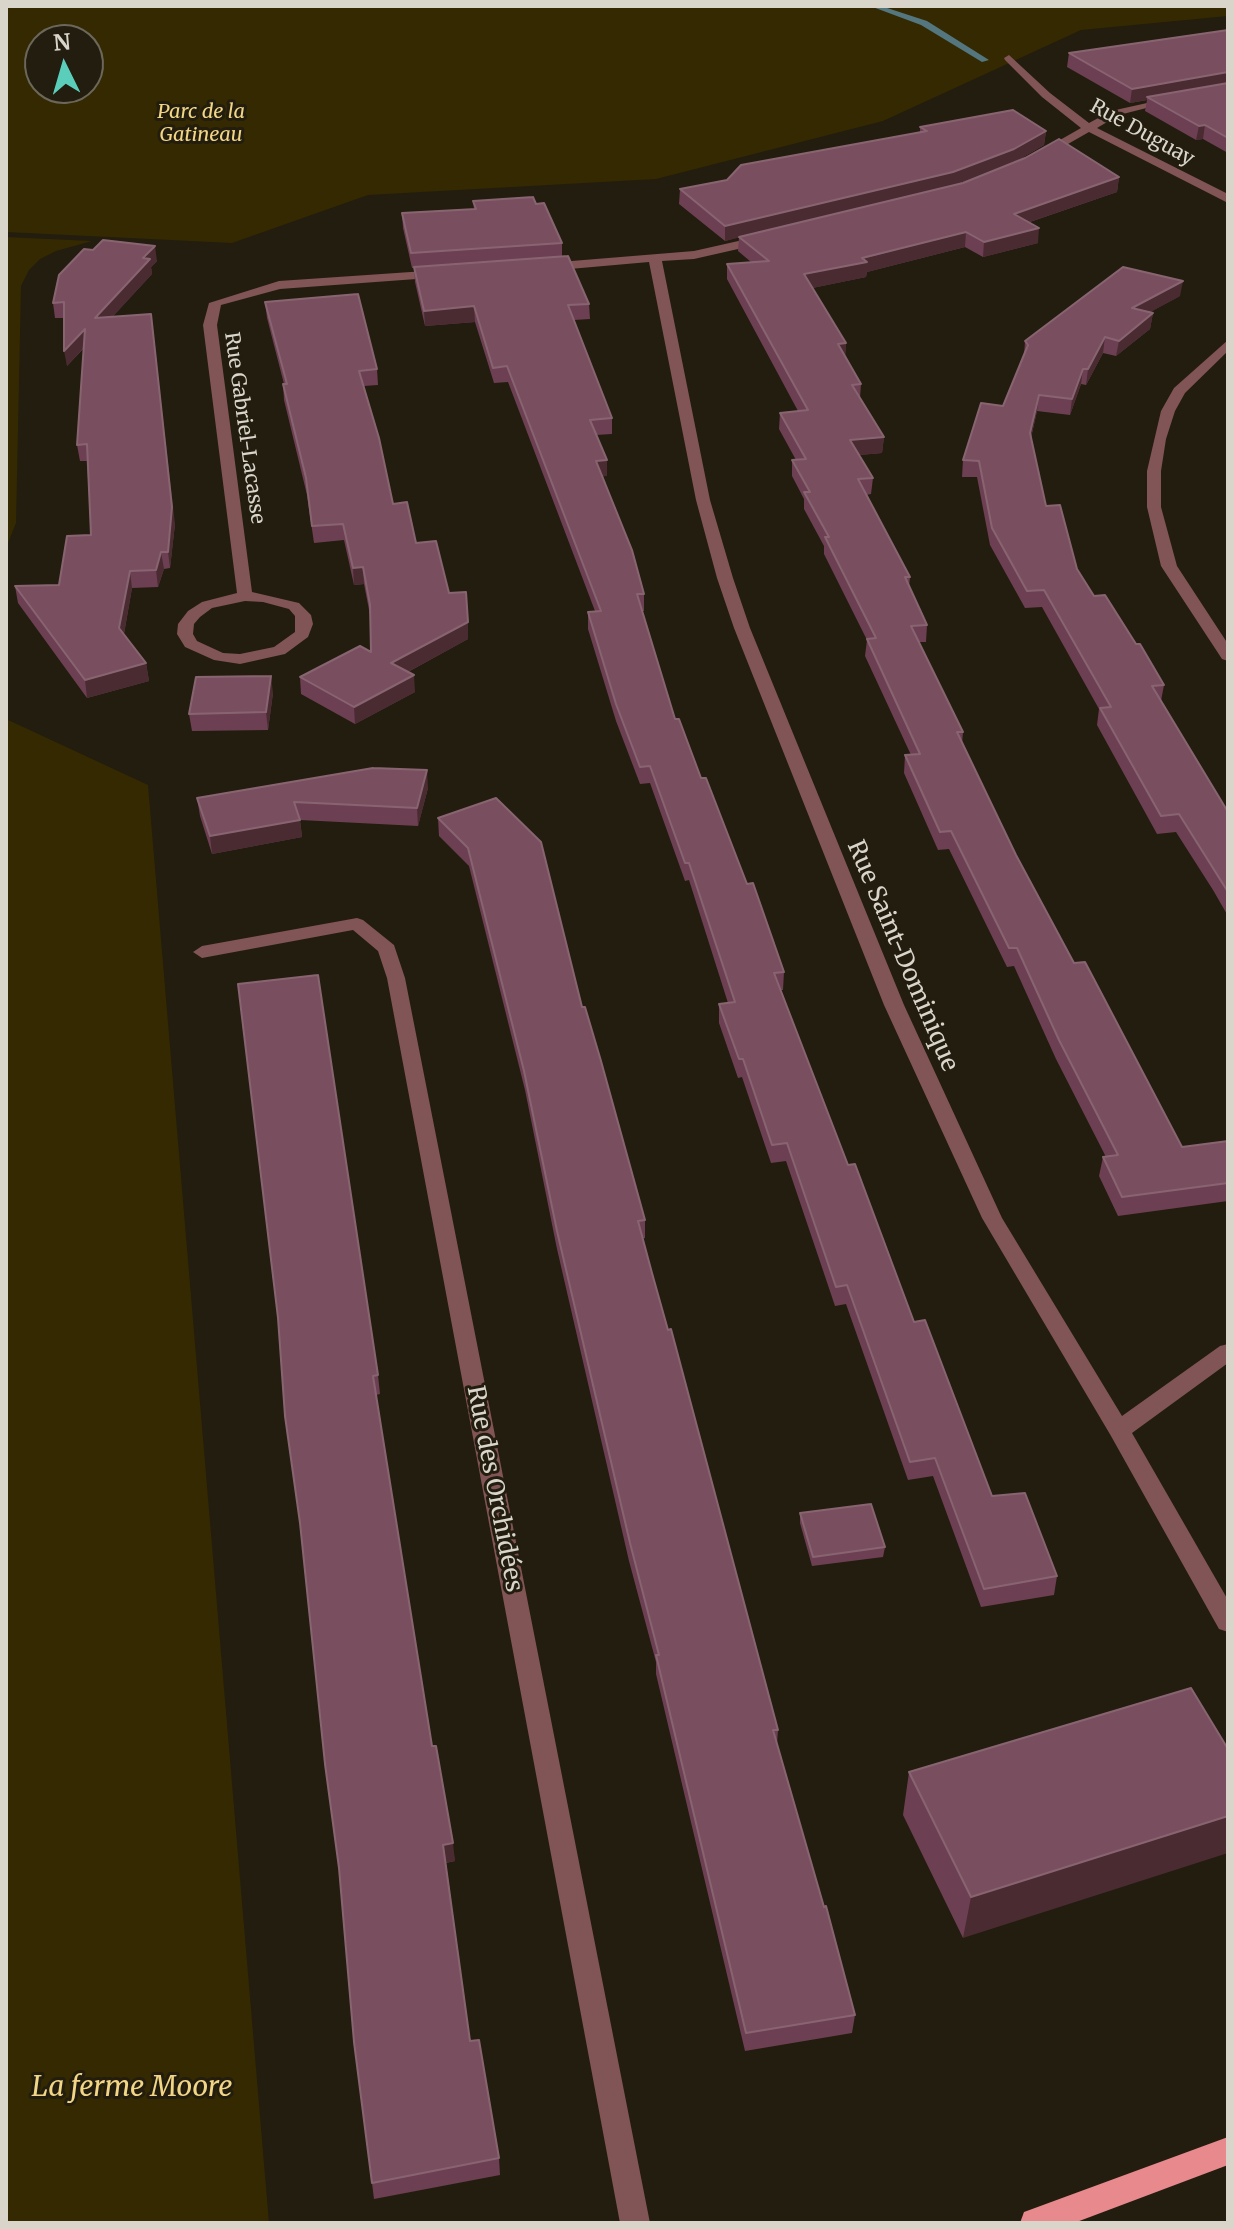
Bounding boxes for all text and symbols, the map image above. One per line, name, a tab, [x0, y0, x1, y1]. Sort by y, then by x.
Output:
north arrow	[24, 24, 104, 104]
text: N	[52, 27, 72, 57]
street label: Rue Duguay	[1086, 94, 1198, 172]
park label: Parc de la Gatineau	[157, 100, 245, 147]
street label: Rue Gabriel-Lacasse	[219, 330, 269, 526]
street label: Rue Saint-Dominique	[840, 836, 964, 1076]
street label: Rue des Orchidées	[460, 1384, 528, 1594]
park label: La ferme Moore	[31, 2071, 233, 2105]

